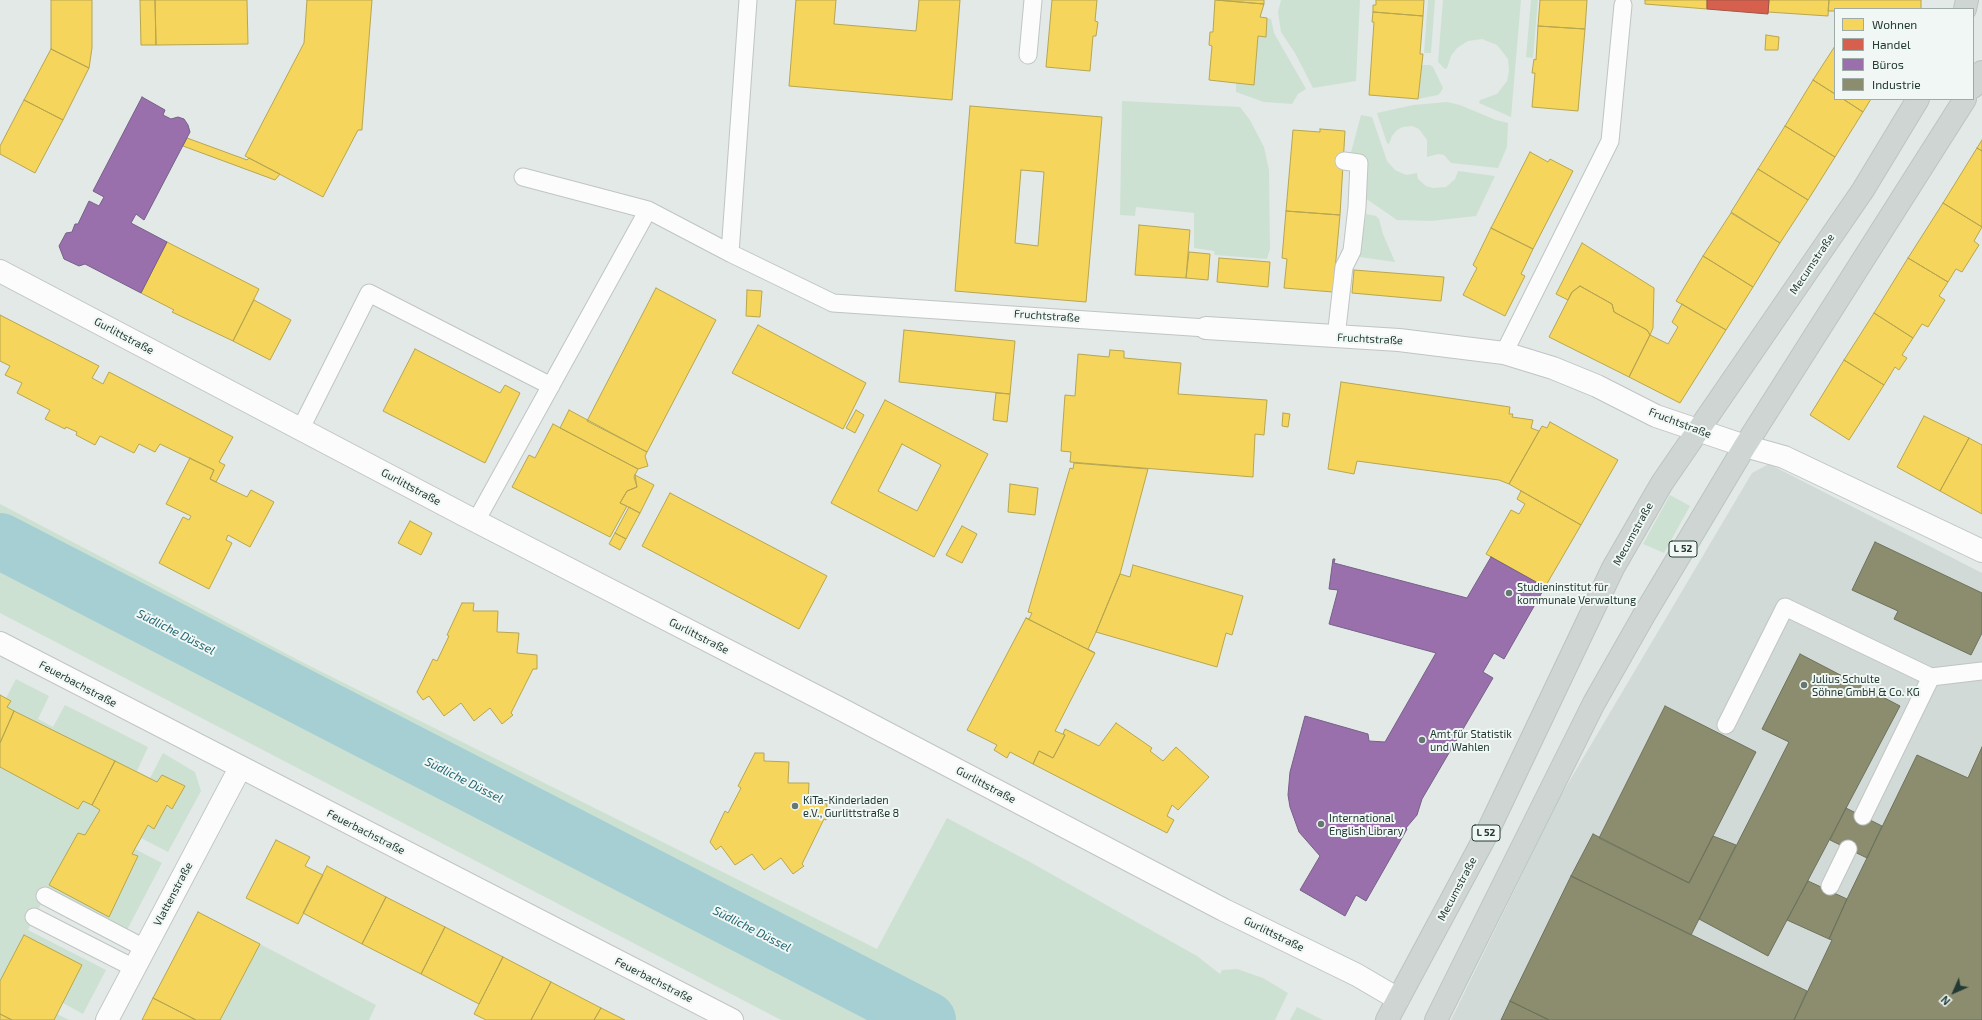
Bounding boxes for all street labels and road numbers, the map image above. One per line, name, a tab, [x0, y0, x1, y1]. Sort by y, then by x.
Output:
street label: Mecumstraße	[1787, 231, 1837, 297]
street label: Fruchtstraße	[1014, 307, 1080, 325]
street label: Gurlittstraße	[92, 315, 156, 357]
street label: Fruchtstraße	[1337, 331, 1403, 347]
street label: Fruchtstraße	[1647, 405, 1713, 441]
street label: Gurlittstraße	[379, 466, 443, 508]
street label: Mecumstraße	[1610, 500, 1656, 568]
road number: L 52	[1669, 541, 1697, 557]
street label: Gurlittstraße	[667, 615, 731, 657]
street label: Feuerbachstraße	[37, 658, 119, 710]
street label: Gurlittstraße	[954, 764, 1018, 806]
street label: Feuerbachstraße	[325, 807, 407, 857]
road number: L 52	[1472, 825, 1500, 841]
street label: Mecumstraße	[1435, 855, 1479, 923]
street label: Vlattenstraße	[151, 860, 195, 928]
street label: Gurlittstraße	[1242, 914, 1306, 954]
street label: Feuerbachstraße	[613, 955, 695, 1005]

